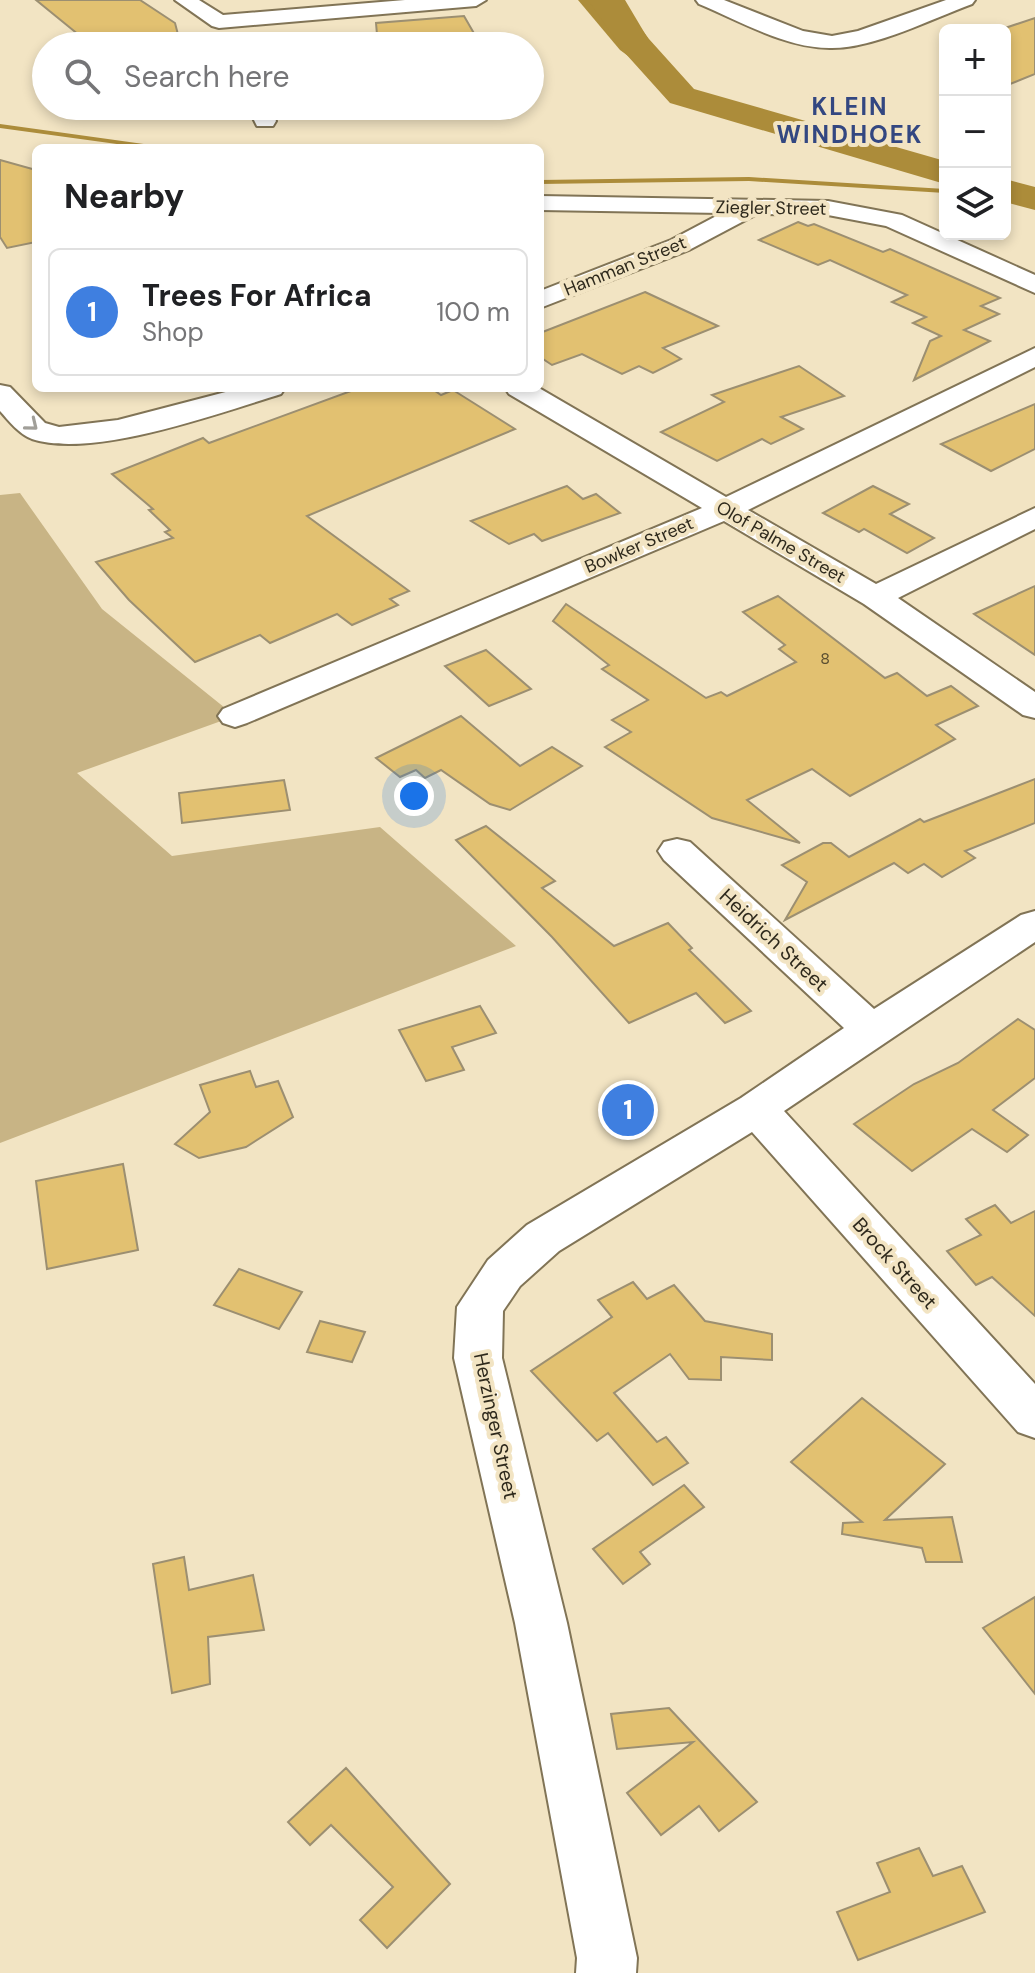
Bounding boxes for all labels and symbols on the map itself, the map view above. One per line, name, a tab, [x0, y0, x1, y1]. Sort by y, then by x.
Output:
district label: KLEIN WINDHOEK	[776, 91, 924, 150]
street label: Ziegler Street	[715, 195, 827, 221]
street label: Hamman Street	[560, 231, 690, 301]
one-way arrow	[23, 415, 38, 429]
street label: Olof Palme Street	[712, 495, 850, 589]
street label: Bowker Street	[581, 511, 697, 579]
house number: 8	[820, 648, 830, 669]
your location	[394, 776, 434, 816]
street label: Heidrich Street	[714, 883, 834, 997]
pin: 1	[602, 1080, 654, 1140]
street label: Brock Street	[847, 1212, 943, 1314]
street label: Herzinger Street	[468, 1350, 524, 1502]

